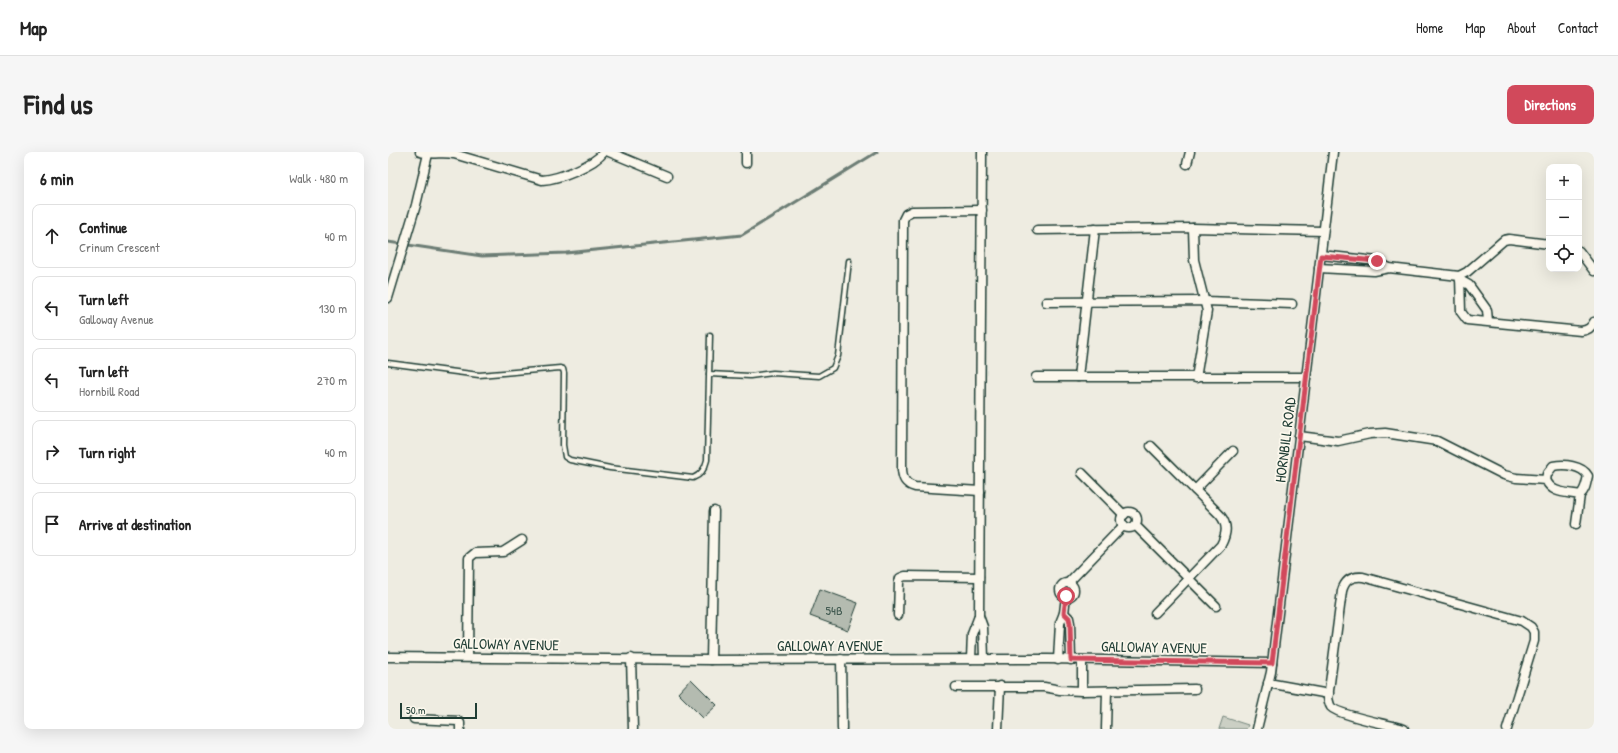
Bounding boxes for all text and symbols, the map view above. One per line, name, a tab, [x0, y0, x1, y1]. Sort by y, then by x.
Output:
text: Map	[20, 15, 47, 41]
text: Home	[1416, 18, 1443, 37]
text: Map	[1465, 18, 1485, 37]
text: About	[1507, 18, 1536, 37]
text: Contact	[1558, 18, 1598, 37]
text: Find us	[24, 85, 93, 123]
button: Directions	[1507, 85, 1594, 124]
map controls	[1546, 164, 1582, 272]
button: +	[1546, 164, 1582, 200]
text: 6 min	[40, 167, 74, 190]
text: Walk · 480 m	[289, 169, 348, 187]
button: −	[1546, 200, 1582, 236]
text: Continue	[79, 217, 127, 238]
icon: ahead	[41, 225, 63, 247]
text: 40 m	[324, 227, 347, 245]
button: locate	[1546, 236, 1582, 272]
text: Crinum Crescent	[79, 238, 160, 256]
route end	[1368, 252, 1386, 270]
text: Turn left	[79, 289, 129, 310]
icon: left	[41, 297, 63, 319]
text: 130 m	[319, 299, 347, 317]
text: Galloway Avenue	[79, 310, 154, 328]
text: Turn left	[79, 361, 129, 382]
icon: left	[41, 369, 63, 391]
text: 270 m	[317, 371, 347, 389]
text: Hornbill Road	[79, 382, 139, 400]
street label: HORNBILL ROAD	[1269, 395, 1301, 484]
icon: right	[41, 441, 63, 463]
text: Turn right	[79, 442, 135, 463]
text: 40 m	[324, 443, 347, 461]
icon: arrive	[41, 513, 63, 535]
text: Arrive at destination	[79, 514, 191, 535]
route start	[1057, 587, 1075, 605]
house number: 54B	[826, 601, 843, 619]
street label: GALLOWAY AVENUE	[453, 633, 559, 655]
street label: GALLOWAY AVENUE	[777, 635, 883, 656]
street label: GALLOWAY AVENUE	[1101, 636, 1207, 658]
scale bar	[400, 701, 477, 720]
text: 50 m	[406, 703, 426, 717]

